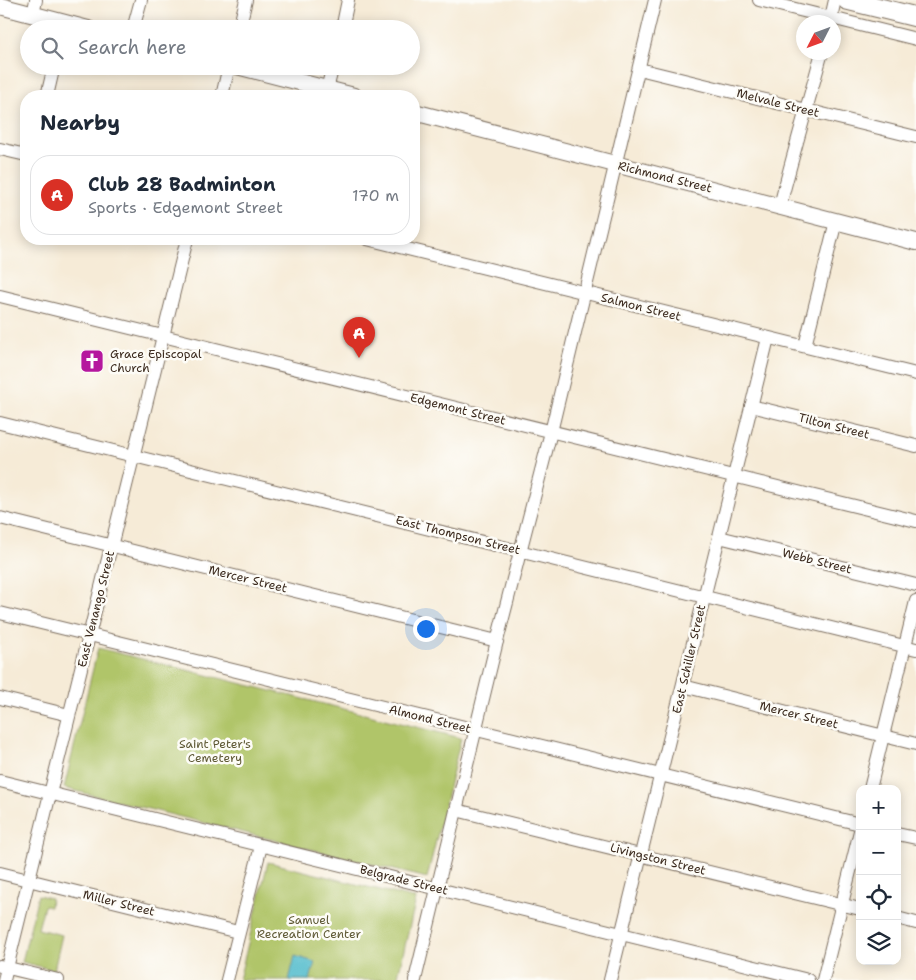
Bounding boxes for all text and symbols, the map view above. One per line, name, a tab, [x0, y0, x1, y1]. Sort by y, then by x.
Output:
north arrow	[796, 15, 841, 60]
search box	[20, 20, 420, 75]
icon: search	[38, 34, 66, 62]
text: Search here	[78, 35, 187, 60]
street label: Melvale Street	[735, 85, 821, 121]
text: Nearby	[40, 109, 120, 137]
street label: Richmond Street	[616, 158, 714, 196]
text: Club 28 Badminton	[88, 172, 276, 197]
text: A	[51, 185, 63, 206]
text: 170 m	[352, 185, 399, 206]
text: Sports · Edgemont Street	[88, 197, 283, 218]
street label: Salmon Street	[599, 289, 683, 325]
pin: A	[343, 317, 375, 358]
place label: Grace Episcopal Church	[110, 346, 202, 376]
church icon: Grace Episcopal Church	[79, 348, 105, 374]
street label: Edgemont Street	[409, 389, 507, 429]
street label: Tilton Street	[797, 409, 871, 443]
street label: East Thompson Street	[394, 512, 522, 558]
street label: Webb Street	[780, 545, 854, 577]
street label: East Venango Street	[74, 549, 118, 669]
street label: Mercer Street	[207, 562, 289, 596]
street label: East Schiller Street	[669, 603, 709, 715]
your location	[413, 616, 439, 642]
street label: Mercer Street	[758, 698, 840, 732]
street label: Almond Street	[387, 701, 473, 737]
park label: Saint Peter's Cemetery	[179, 736, 251, 766]
map controls	[856, 785, 901, 965]
button: +	[856, 785, 901, 830]
button: −	[856, 830, 901, 875]
street label: Livingston Street	[608, 839, 708, 879]
street label: Belgrade Street	[358, 861, 450, 899]
button: locate	[856, 875, 901, 920]
street label: Miller Street	[81, 886, 157, 920]
park label: Samuel Recreation Center	[257, 912, 362, 942]
button: layers	[856, 920, 901, 965]

